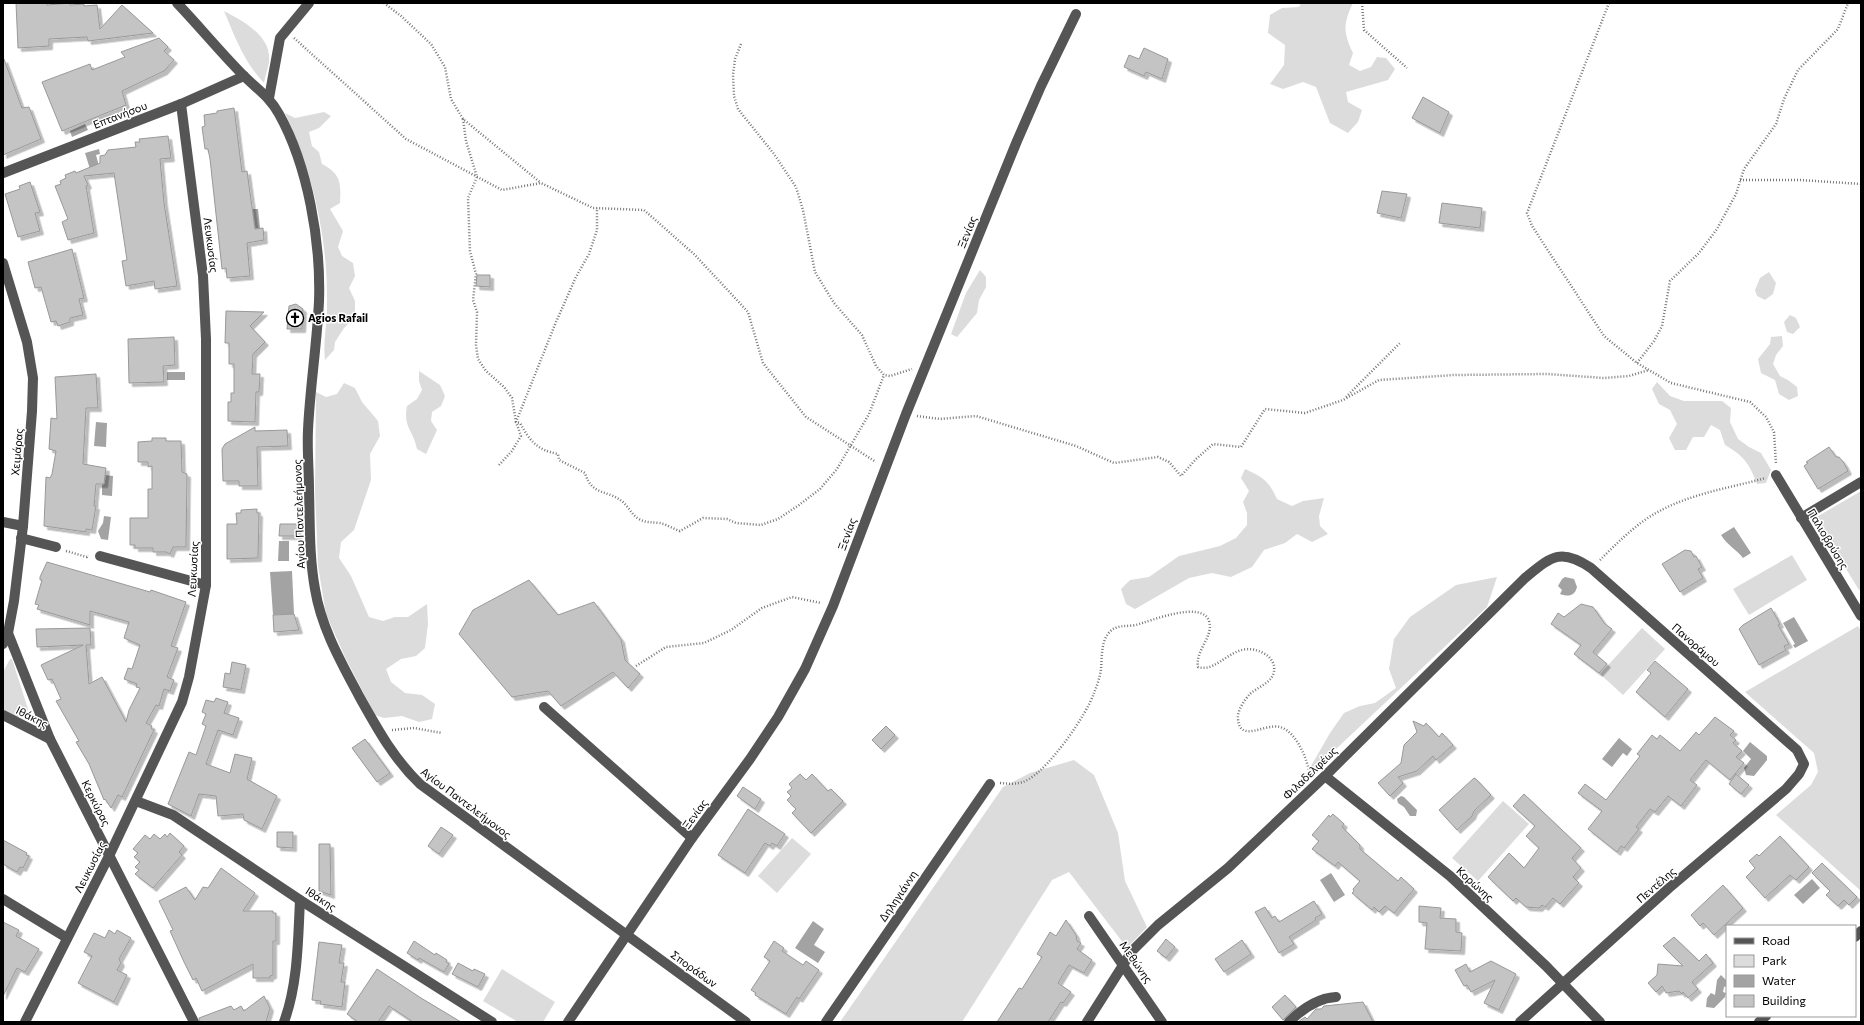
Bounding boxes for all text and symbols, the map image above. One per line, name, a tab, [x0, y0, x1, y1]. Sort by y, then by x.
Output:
street label: Επτανήσου	[91, 98, 149, 131]
street label: Ξενίας	[954, 214, 979, 250]
street label: Λευκωσίας	[202, 216, 221, 274]
church icon: Agios Rafail	[285, 308, 305, 328]
place label: Agios Rafail	[308, 311, 368, 324]
street label: Χειμάρας	[8, 428, 25, 476]
street label: Αγίου Παντελεήμονος	[290, 459, 307, 569]
street label: Παλιοβρύσης	[1805, 506, 1852, 571]
street label: Ξενίας	[835, 516, 858, 552]
street label: Λευκωσίας	[185, 541, 200, 597]
street label: Πανοράμου	[1670, 620, 1723, 669]
street label: Ιθάκης	[14, 703, 50, 730]
street label: Φιλαδελφέως	[1280, 744, 1339, 802]
street label: Αγίου Παντελεήμονος	[419, 764, 514, 841]
street label: Κερκύρας	[79, 778, 114, 828]
street label: Ξενίας	[679, 796, 710, 831]
street label: Λευκωσίας	[71, 839, 108, 895]
street label: Κορώνης	[1454, 864, 1497, 904]
street label: Πεντέλης	[1633, 864, 1678, 905]
street label: Δηληγιάννη	[876, 868, 920, 924]
street label: Ιθάκης	[303, 884, 339, 913]
legend	[1726, 925, 1856, 1017]
text: Road	[1762, 933, 1790, 947]
street label: Μεθώνης	[1117, 938, 1156, 985]
street label: Σποράδων	[669, 947, 720, 990]
text: Park	[1762, 953, 1788, 967]
text: Water	[1762, 973, 1796, 987]
text: Building	[1762, 993, 1806, 1007]

